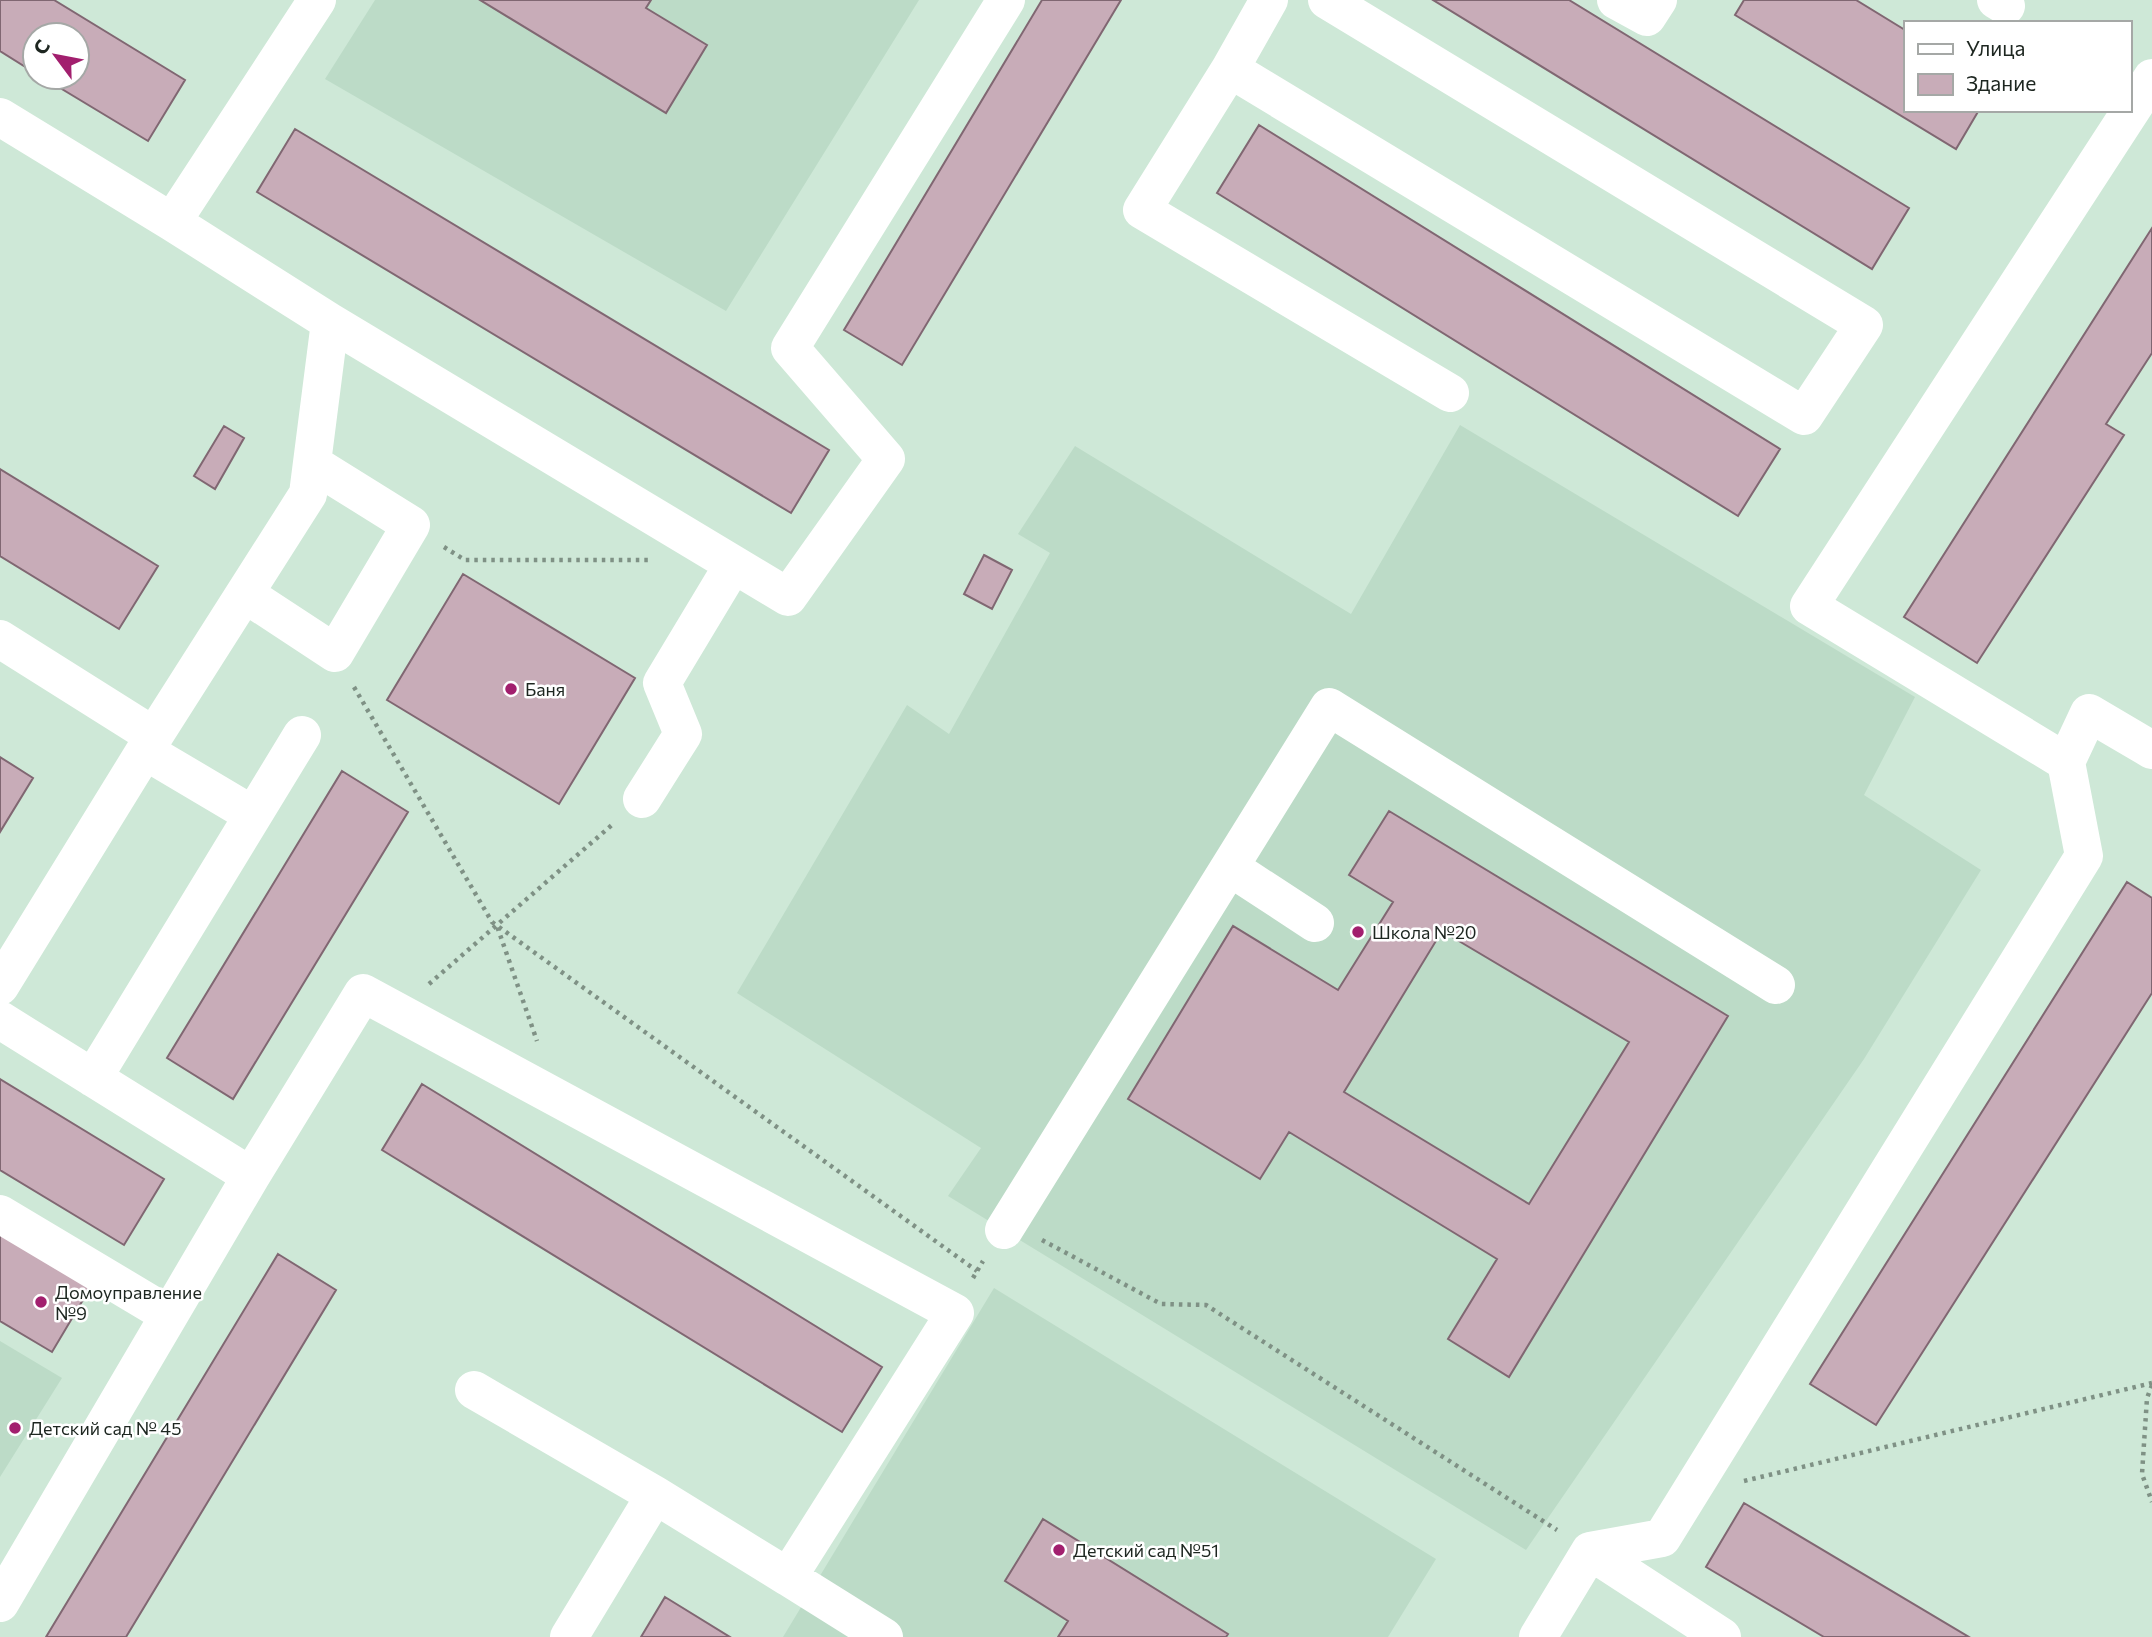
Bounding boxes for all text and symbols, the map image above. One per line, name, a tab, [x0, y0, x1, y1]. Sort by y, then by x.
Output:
north arrow	[21, 21, 91, 91]
legend	[1904, 21, 2131, 112]
text: С	[28, 35, 54, 58]
text: Улица	[1966, 35, 2025, 60]
text: Здание	[1966, 70, 2036, 95]
place label: Баня	[525, 678, 565, 700]
marker: Баня	[503, 681, 519, 697]
place label: Школа №20	[1372, 921, 1477, 943]
marker: Школа №20	[1350, 924, 1366, 940]
place label: Домоуправление №9	[55, 1281, 202, 1324]
marker: Домоуправление №9	[33, 1294, 49, 1310]
place label: Детский сад № 45	[29, 1417, 181, 1439]
marker: Детский сад № 45	[7, 1420, 23, 1436]
place label: Детский сад №51	[1073, 1539, 1219, 1561]
marker: Детский сад №51	[1051, 1542, 1067, 1558]

